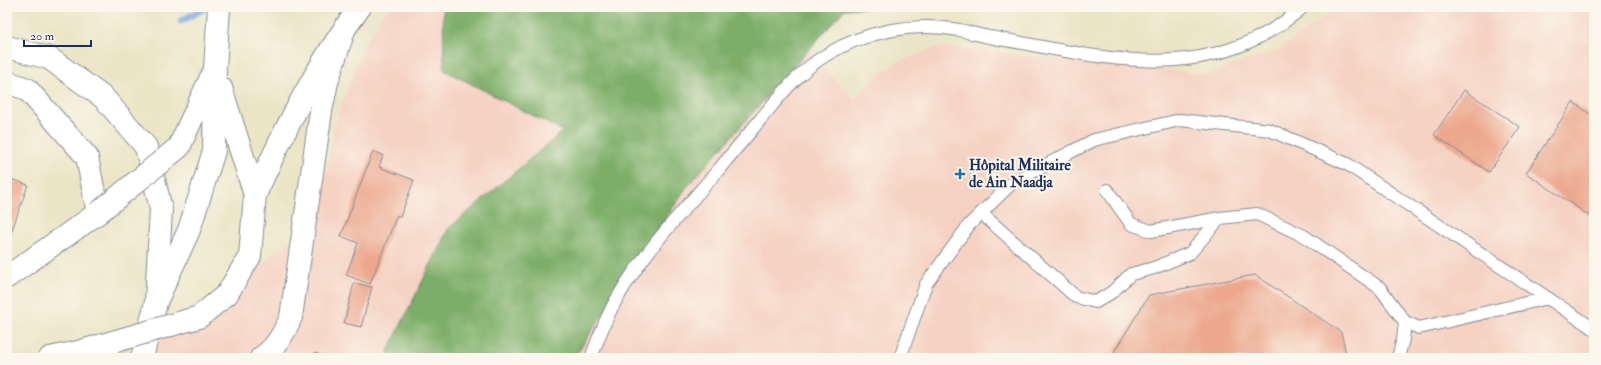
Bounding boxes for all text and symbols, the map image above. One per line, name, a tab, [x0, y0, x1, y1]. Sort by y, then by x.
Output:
scale bar	[24, 22, 91, 48]
text: 20 m	[30, 29, 55, 44]
place label: Hôpital Militaire de Ain Naadja	[969, 156, 1072, 192]
marker: Hôpital Militaire de Ain Naadja	[954, 168, 966, 180]

